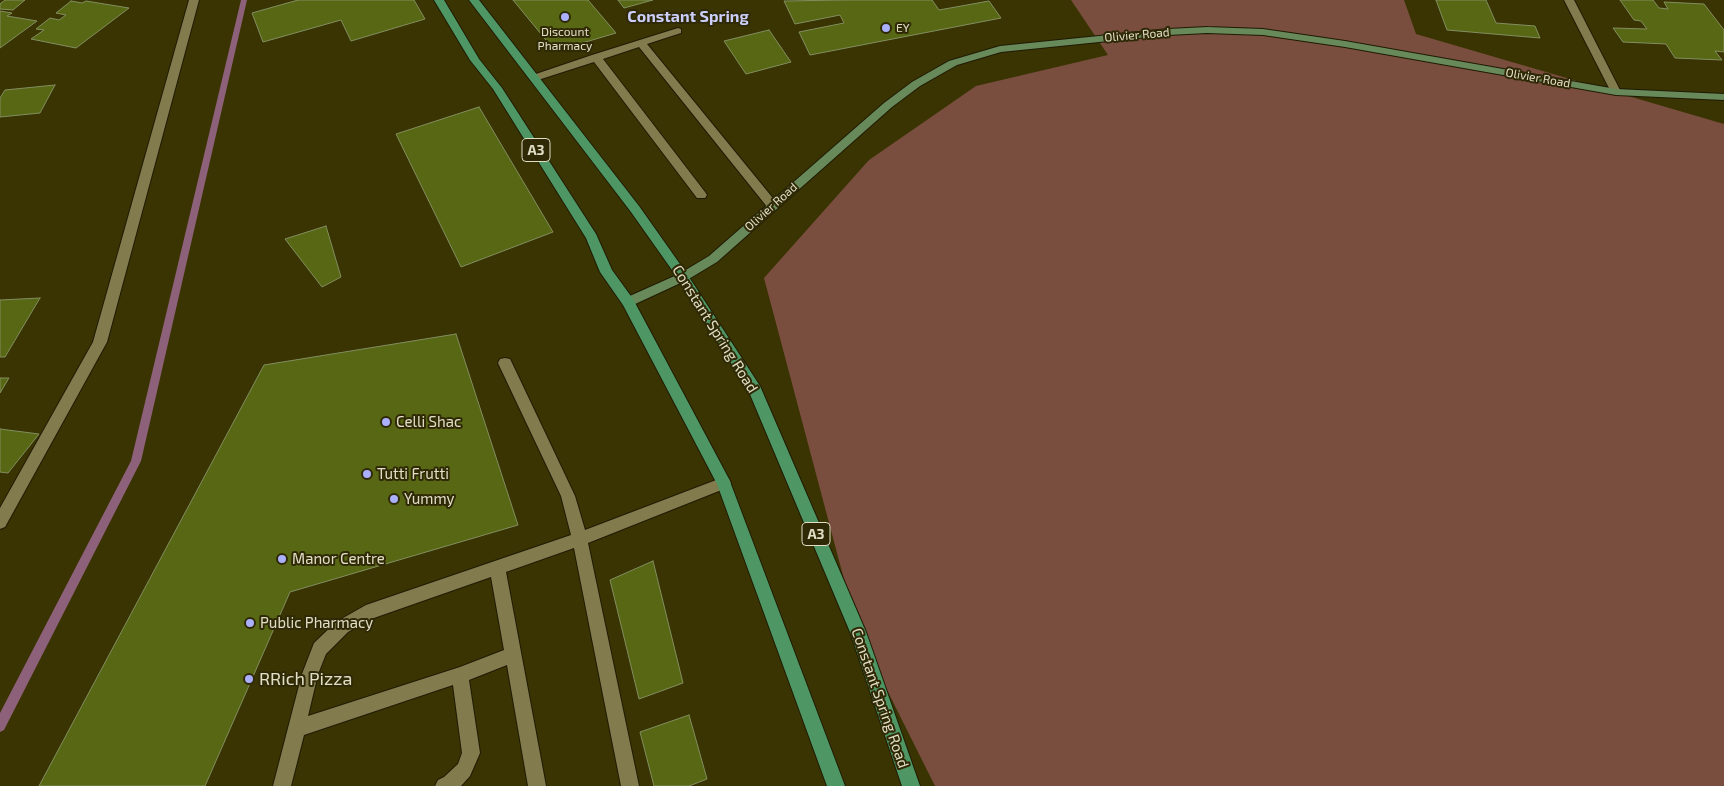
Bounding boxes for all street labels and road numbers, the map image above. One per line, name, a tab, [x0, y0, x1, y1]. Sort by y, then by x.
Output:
street label: Olivier Road	[1104, 25, 1170, 45]
street label: Olivier Road	[1505, 65, 1571, 91]
road number: A3	[522, 138, 550, 162]
street label: Olivier Road	[742, 180, 800, 234]
street label: Constant Spring Road	[668, 262, 762, 396]
road number: A3	[802, 522, 830, 546]
street label: Constant Spring Road	[848, 626, 912, 770]

